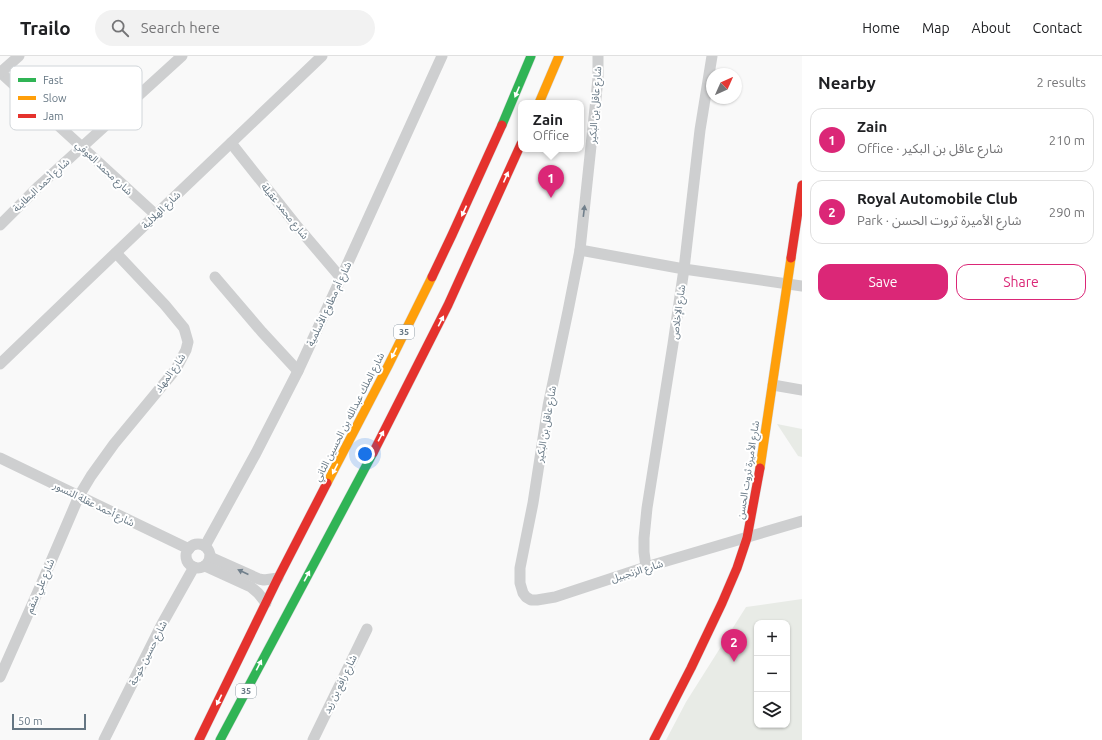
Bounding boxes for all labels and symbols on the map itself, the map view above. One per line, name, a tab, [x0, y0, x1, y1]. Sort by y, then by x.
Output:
legend	[10, 66, 142, 130]
street label: شارع عاقل بن البكير	[587, 66, 605, 145]
north arrow	[706, 68, 742, 104]
text: Fast	[43, 74, 64, 86]
one-way arrow	[513, 86, 520, 98]
text: Slow	[43, 92, 67, 104]
text: Jam	[43, 110, 64, 122]
street label: شارع محمد العوفي	[72, 139, 135, 199]
street label: شارع أحمد البطاينة	[10, 156, 73, 215]
pin: 1	[538, 165, 564, 198]
one-way arrow	[503, 171, 509, 183]
street label: شارع محمد عقيلة	[258, 181, 311, 242]
street label: شارع الهلالية	[140, 189, 184, 232]
one-way arrow	[460, 205, 466, 217]
one-way arrow	[581, 205, 587, 217]
street label: شارع أم مطاوع الأسلمية	[304, 260, 356, 349]
street label: شارع الإخلاص	[669, 284, 689, 340]
one-way arrow	[437, 315, 444, 326]
road number: 35	[394, 325, 414, 339]
one-way arrow	[391, 347, 397, 358]
street label: شارع المهاد	[153, 351, 189, 396]
street label: شارع الملك عبدالله بن الحسين الثاني	[312, 351, 389, 484]
street label: شارع عاقل بن البكير	[534, 385, 560, 464]
street label: شارع الأميرة ثروت الحسن	[735, 420, 763, 520]
one-way arrow	[378, 430, 385, 442]
your location	[355, 444, 375, 464]
one-way arrow	[332, 463, 338, 474]
street label: شارع أحمد عقلة النسور	[50, 479, 137, 530]
street label: شارع علي شقم	[24, 557, 59, 616]
street label: شارع الزنجبيل	[610, 558, 665, 586]
one-way arrow	[237, 569, 249, 575]
one-way arrow	[304, 570, 311, 582]
street label: شارع حسين خوجة	[127, 619, 171, 688]
pin: 2	[721, 629, 747, 662]
street label: شارع رافع بن زيد	[321, 653, 361, 716]
one-way arrow	[256, 659, 263, 671]
road number: 35	[236, 684, 256, 698]
one-way arrow	[216, 694, 222, 705]
scale bar	[12, 712, 86, 731]

